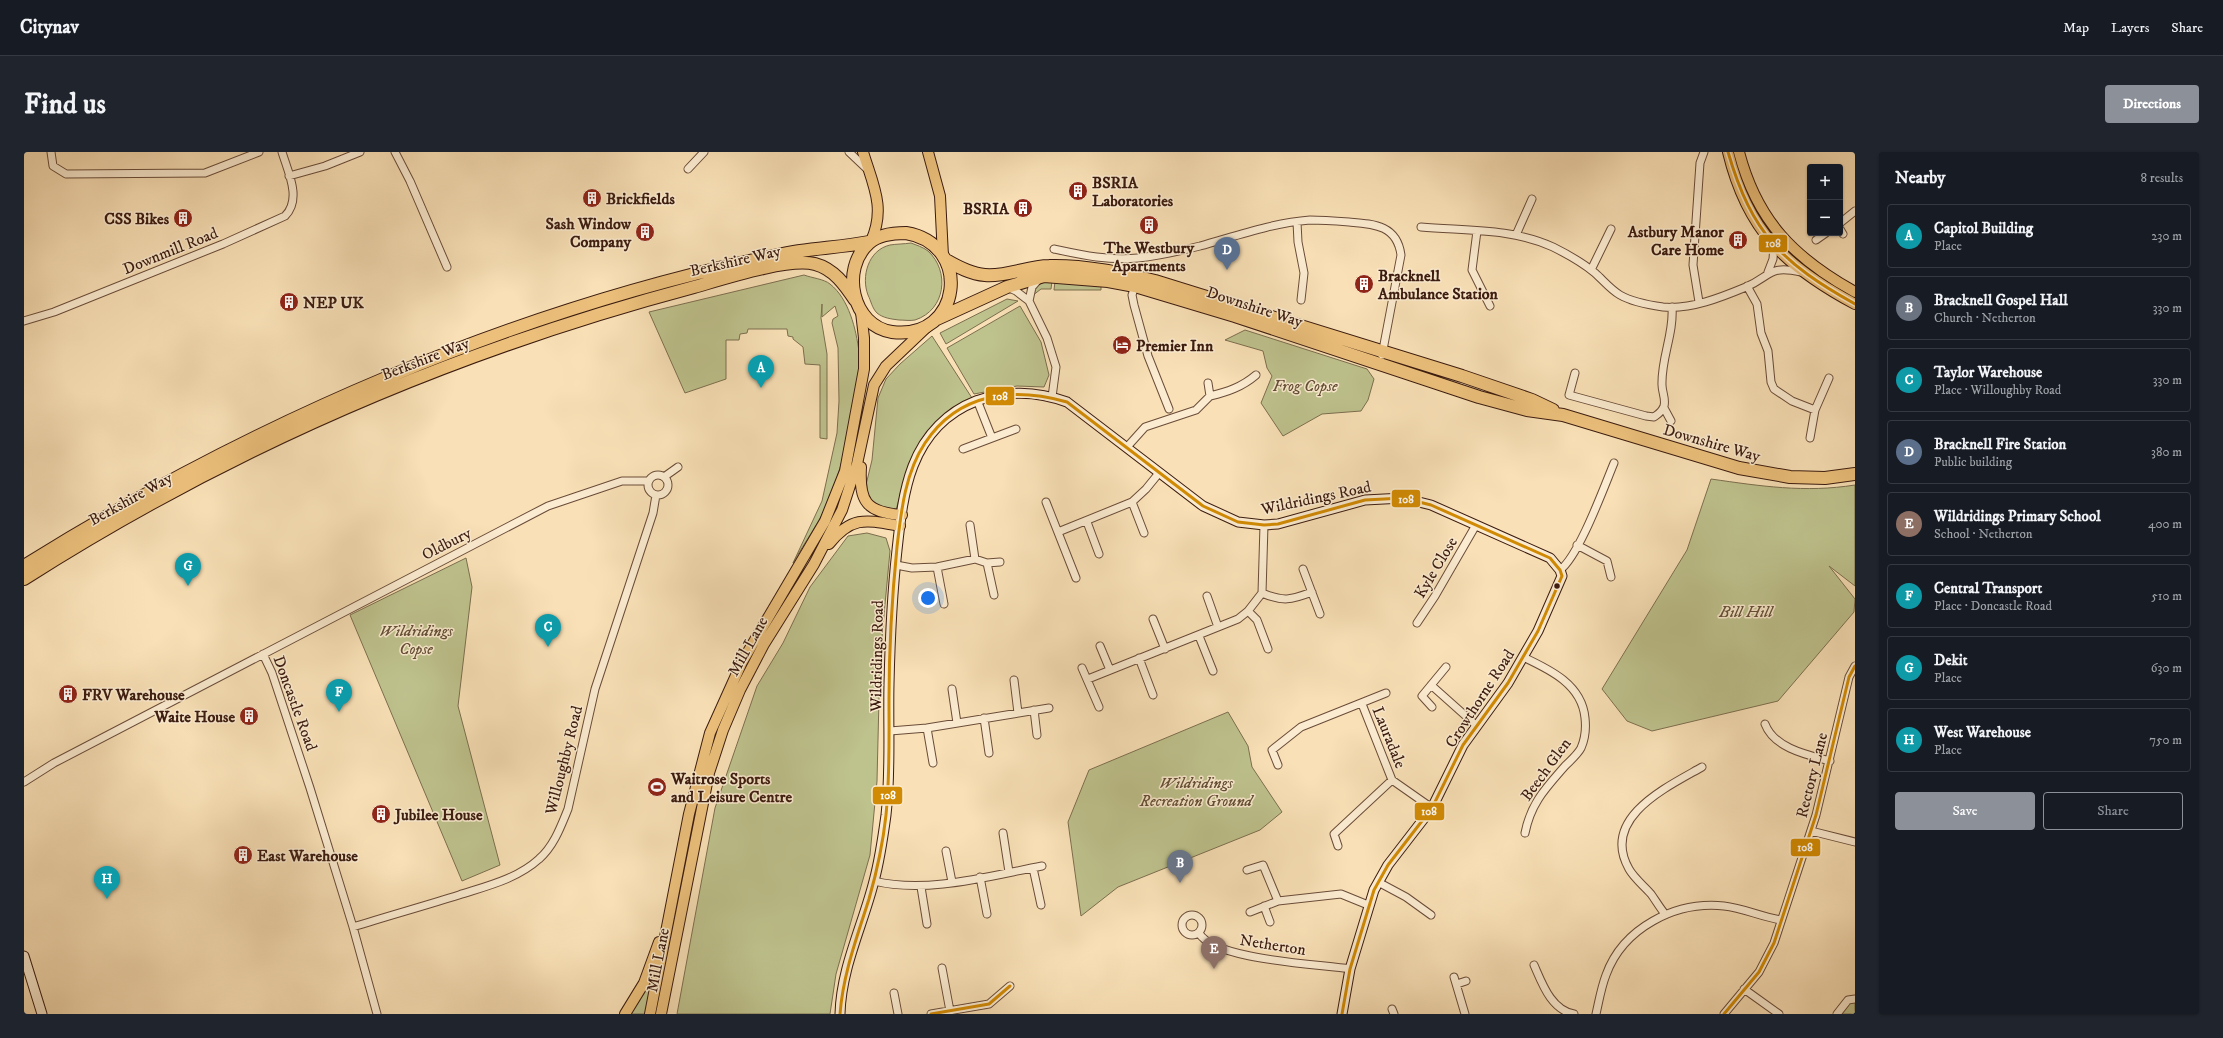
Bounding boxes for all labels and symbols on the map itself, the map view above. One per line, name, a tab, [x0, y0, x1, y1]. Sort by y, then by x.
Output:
place label: BSRIA Laboratories	[1092, 173, 1174, 211]
building icon: BSRIA Laboratories	[1067, 180, 1089, 202]
building icon: Brickfields	[581, 187, 603, 209]
place label: Brickfields	[606, 189, 675, 209]
building icon: BSRIA	[1012, 197, 1034, 219]
place label: BSRIA	[963, 199, 1010, 219]
building icon: CSS Bikes	[172, 207, 194, 229]
place label: CSS Bikes	[104, 209, 170, 229]
place label: Sash Window Company	[546, 214, 632, 252]
building icon: The Westbury Apartments	[1138, 214, 1160, 236]
building icon: Sash Window Company	[634, 221, 656, 243]
place label: Astbury Manor Care Home	[1627, 222, 1725, 260]
street label: Downmill Road	[120, 223, 221, 279]
building icon: Astbury Manor Care Home	[1727, 229, 1749, 251]
line badge: 108	[1758, 234, 1788, 253]
pin: D	[1214, 237, 1240, 270]
text: 108	[1765, 237, 1781, 251]
place label: The Westbury Apartments	[1103, 238, 1195, 276]
street label: Berkshire Way	[688, 241, 783, 281]
place label: Bracknell Ambulance Station	[1377, 266, 1499, 304]
building icon: Bracknell Ambulance Station	[1353, 273, 1375, 295]
street label: Downshire Way	[1204, 282, 1306, 332]
building icon: NEP UK	[278, 291, 300, 313]
place label: NEP UK	[303, 293, 365, 313]
street label: Berkshire Way	[379, 333, 472, 385]
hotel icon: Premier Inn	[1111, 334, 1133, 356]
place label: Premier Inn	[1136, 336, 1214, 356]
pin: A	[748, 355, 774, 388]
park label: Frog Copse	[1273, 376, 1338, 396]
line badge: 108	[985, 386, 1015, 406]
text: 108	[992, 390, 1008, 404]
street label: Downshire Way	[1661, 420, 1763, 466]
street label: Berkshire Way	[85, 468, 176, 530]
street label: Wildridings Road	[1258, 477, 1373, 520]
line badge: 108	[1391, 489, 1421, 508]
text: 108	[1398, 493, 1414, 507]
street label: Oldbury	[418, 523, 475, 565]
street label: Kyle Close	[1410, 533, 1462, 602]
pin: G	[175, 553, 201, 586]
unlabelled marker	[1552, 581, 1562, 591]
your location	[918, 588, 938, 608]
street label: Wildridings Road	[866, 600, 888, 713]
park label: Bill Hill	[1718, 602, 1774, 622]
street label: Mill Lane	[723, 613, 773, 680]
pin: C	[535, 614, 561, 647]
park label: Wildridings Copse	[379, 621, 454, 659]
street label: Crowthorne Road	[1441, 646, 1519, 751]
street label: Doncastle Road	[269, 653, 322, 754]
pin: F	[326, 679, 352, 712]
building icon: FRV Warehouse	[57, 683, 79, 705]
place label: FRV Warehouse	[82, 685, 185, 705]
street label: Willoughby Road	[541, 704, 587, 818]
street label: Lauradale	[1368, 704, 1411, 772]
building icon: Waite House	[238, 705, 260, 727]
place label: Waite House	[154, 707, 235, 727]
street label: Rectory Lane	[1792, 730, 1832, 820]
street label: Beech Glen	[1516, 734, 1576, 805]
place label: Waitrose Sports and Leisure Centre	[670, 769, 793, 807]
park label: Wildridings Recreation Ground	[1139, 773, 1255, 811]
sports icon: Waitrose Sports and Leisure Centre	[646, 776, 668, 798]
line badge: 108	[872, 786, 903, 805]
text: 108	[880, 789, 896, 803]
line badge: 108	[1414, 802, 1445, 821]
building icon: Jubilee House	[370, 803, 392, 825]
place label: Jubilee House	[393, 805, 483, 825]
text: 108	[1421, 805, 1437, 819]
line badge: 108	[1790, 838, 1821, 857]
text: 108	[1797, 841, 1813, 855]
building icon: East Warehouse	[232, 844, 254, 866]
place label: East Warehouse	[257, 846, 358, 866]
pin: B	[1167, 850, 1193, 883]
pin: H	[94, 866, 120, 899]
street label: Mill Lane	[642, 926, 674, 994]
street label: Netherton	[1238, 930, 1308, 960]
pin: E	[1201, 936, 1227, 969]

